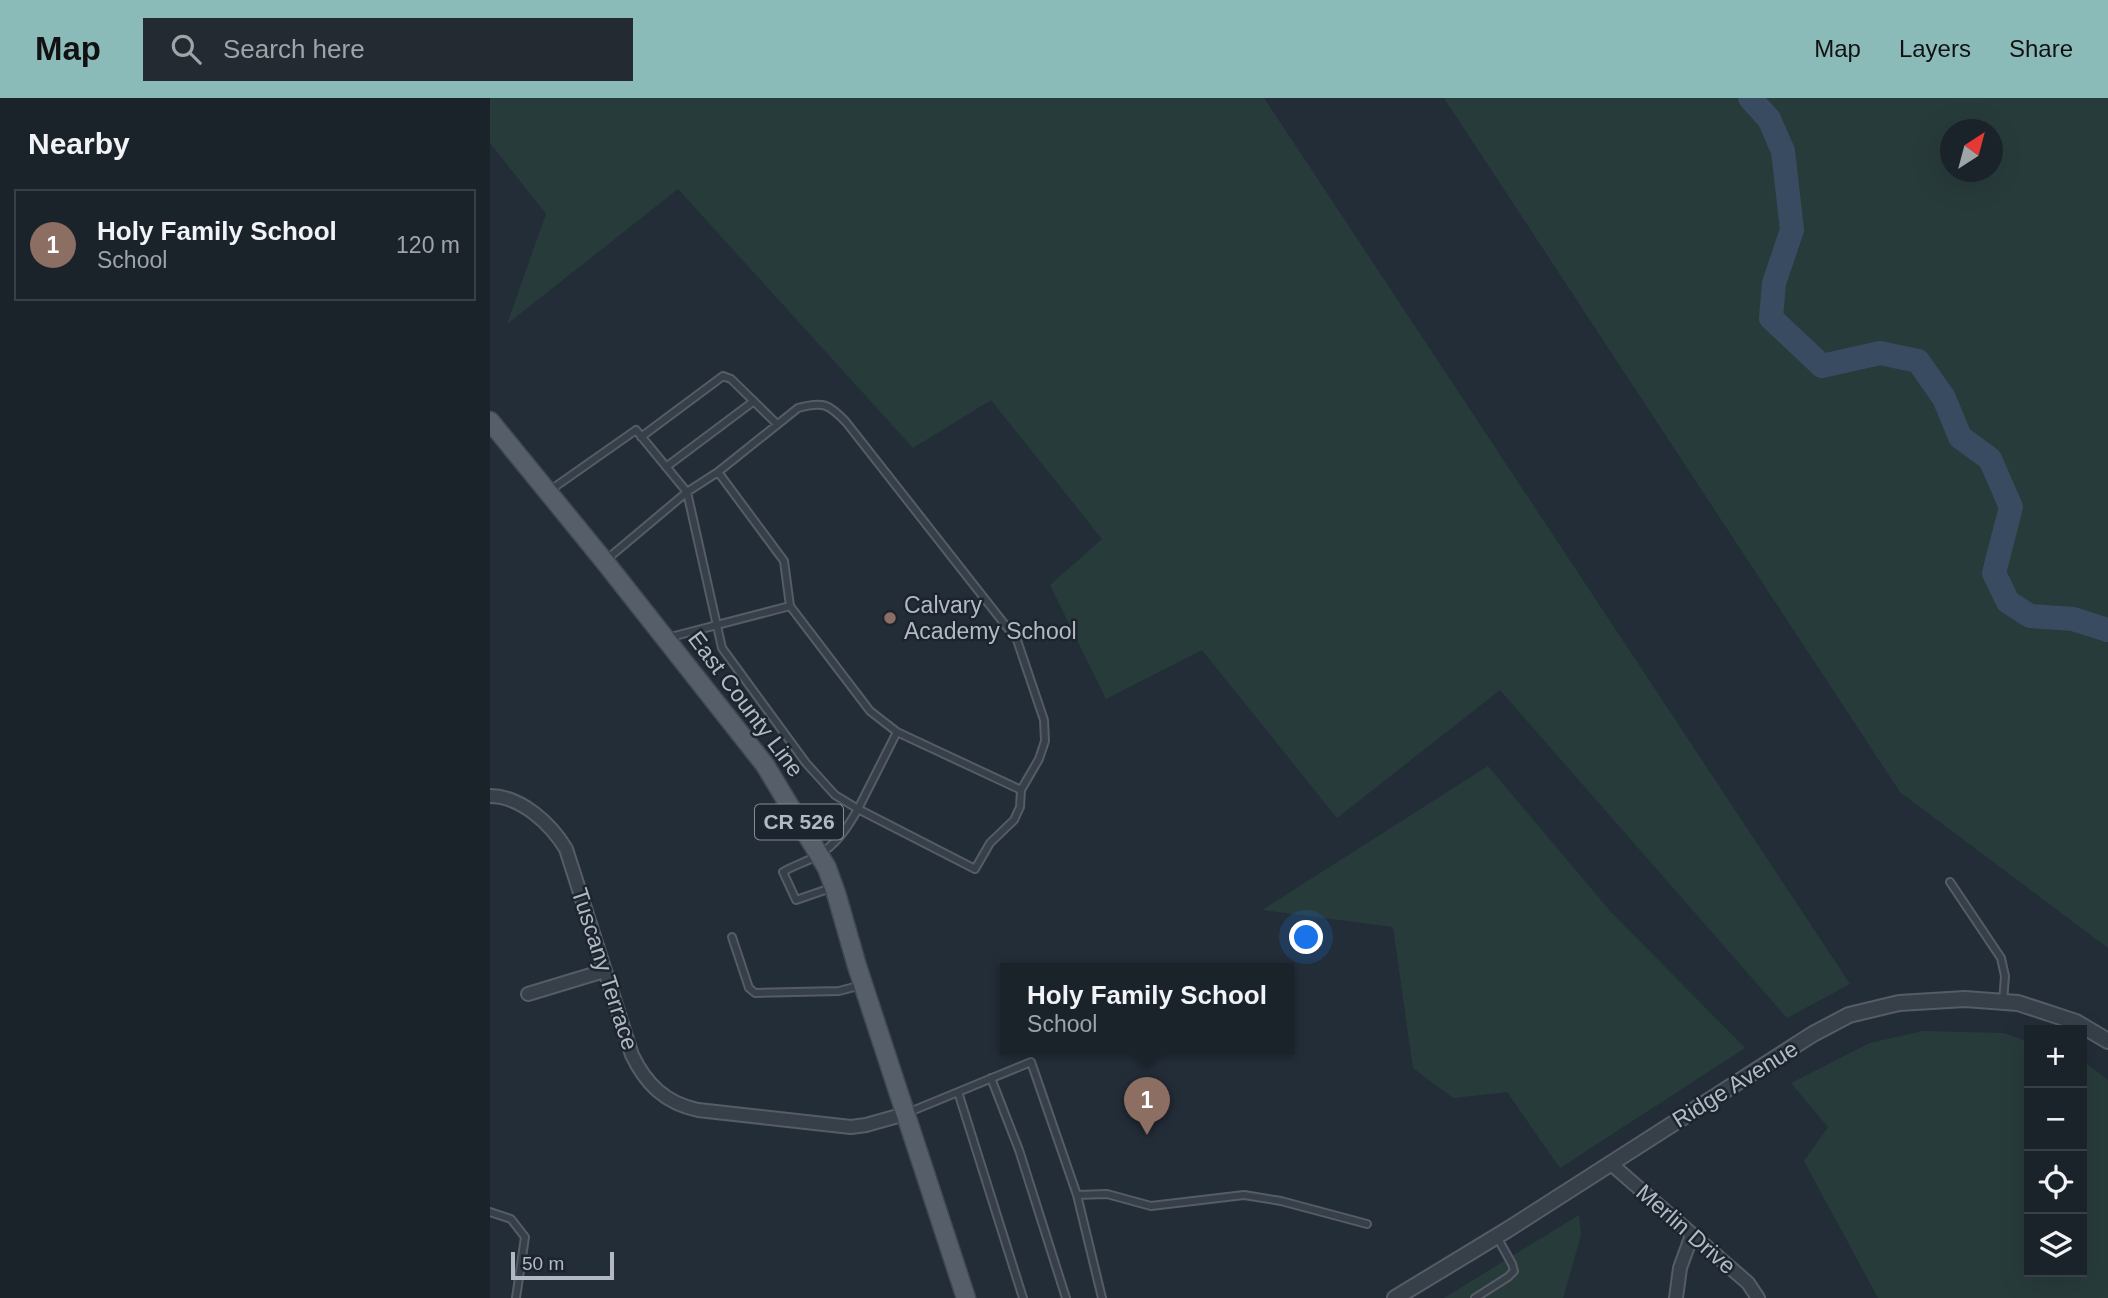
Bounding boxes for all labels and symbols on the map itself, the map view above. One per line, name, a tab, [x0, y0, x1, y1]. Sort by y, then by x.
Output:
north arrow	[1940, 119, 2003, 182]
place label: Calvary Academy School	[904, 592, 1077, 644]
marker: Calvary Academy School	[882, 610, 898, 626]
street label: East County Line	[683, 626, 809, 782]
road number: CR 526	[755, 804, 843, 840]
street label: Tuscany Terrace	[567, 885, 643, 1053]
your location	[1289, 920, 1323, 954]
street label: Ridge Avenue	[1668, 1035, 1802, 1133]
pin: 1	[1124, 1077, 1170, 1135]
street label: Merlin Drive	[1631, 1179, 1741, 1279]
scale bar	[511, 1249, 614, 1281]

